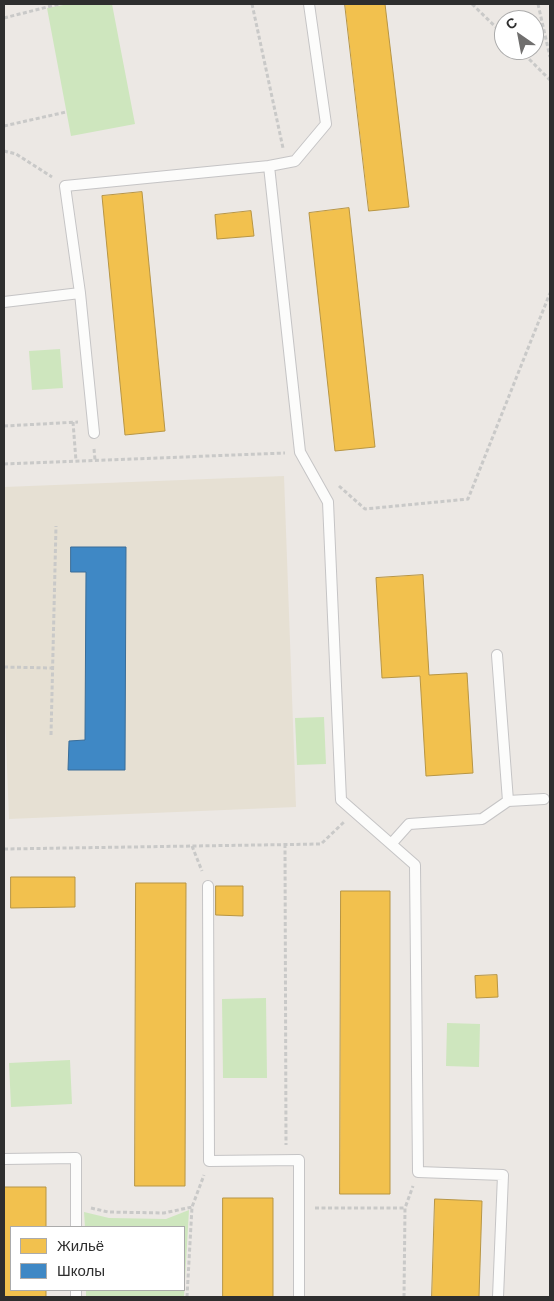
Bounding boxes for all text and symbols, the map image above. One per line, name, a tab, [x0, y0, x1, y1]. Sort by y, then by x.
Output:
north arrow	[494, 10, 544, 60]
text: С	[503, 14, 520, 33]
legend	[10, 1226, 185, 1291]
text: Жильё	[57, 1237, 104, 1254]
text: Школы	[57, 1262, 105, 1279]

